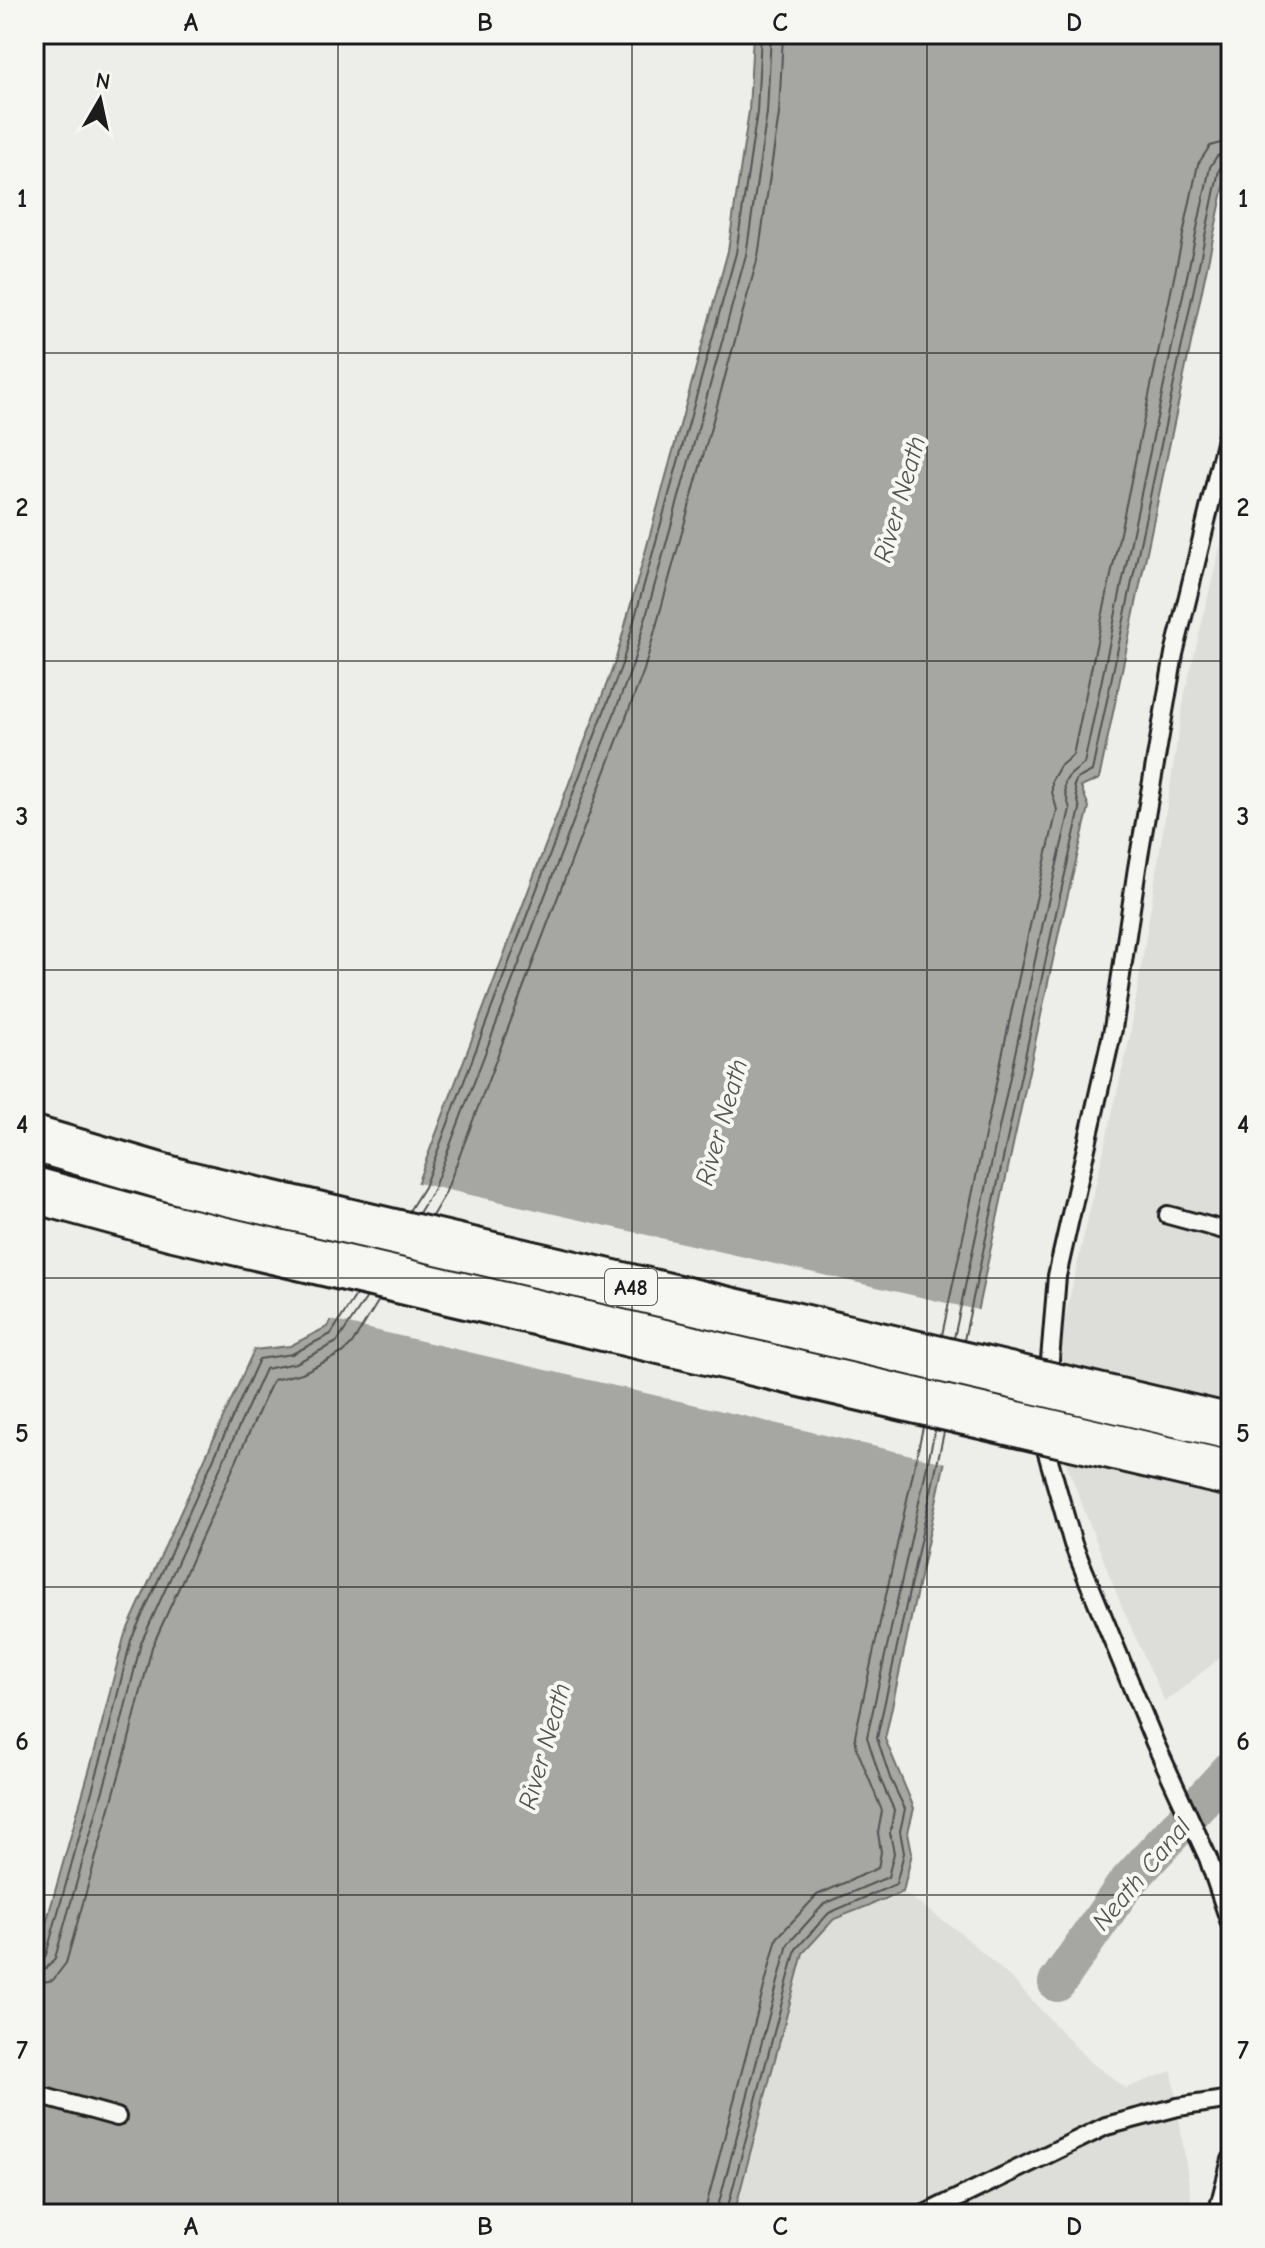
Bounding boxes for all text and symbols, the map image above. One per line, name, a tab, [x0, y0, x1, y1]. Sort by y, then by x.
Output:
text: A	[184, 8, 199, 38]
text: B	[477, 8, 493, 38]
text: C	[772, 8, 788, 38]
text: D	[1066, 8, 1082, 38]
north arrow	[60, 60, 140, 140]
text: N	[94, 67, 112, 95]
text: 1	[17, 184, 27, 214]
text: 1	[1238, 184, 1248, 214]
water label: River Neath	[868, 433, 932, 566]
text: 2	[16, 493, 28, 523]
text: 2	[1237, 493, 1249, 523]
text: 3	[16, 802, 28, 832]
text: 3	[1237, 802, 1249, 832]
water label: River Neath	[690, 1056, 754, 1189]
text: 4	[16, 1110, 28, 1140]
text: 4	[1237, 1110, 1249, 1140]
road number: A48	[605, 1269, 657, 1305]
text: 5	[15, 1419, 29, 1449]
text: 5	[1236, 1419, 1250, 1449]
water label: River Neath	[513, 1680, 577, 1813]
text: 6	[15, 1727, 29, 1757]
text: 6	[1236, 1727, 1250, 1757]
water label: Neath Canal	[1086, 1812, 1198, 1937]
text: 7	[16, 2036, 28, 2066]
text: 7	[1237, 2036, 1249, 2066]
text: A	[184, 2212, 199, 2242]
text: B	[477, 2212, 493, 2242]
text: C	[772, 2212, 788, 2242]
text: D	[1066, 2212, 1082, 2242]

